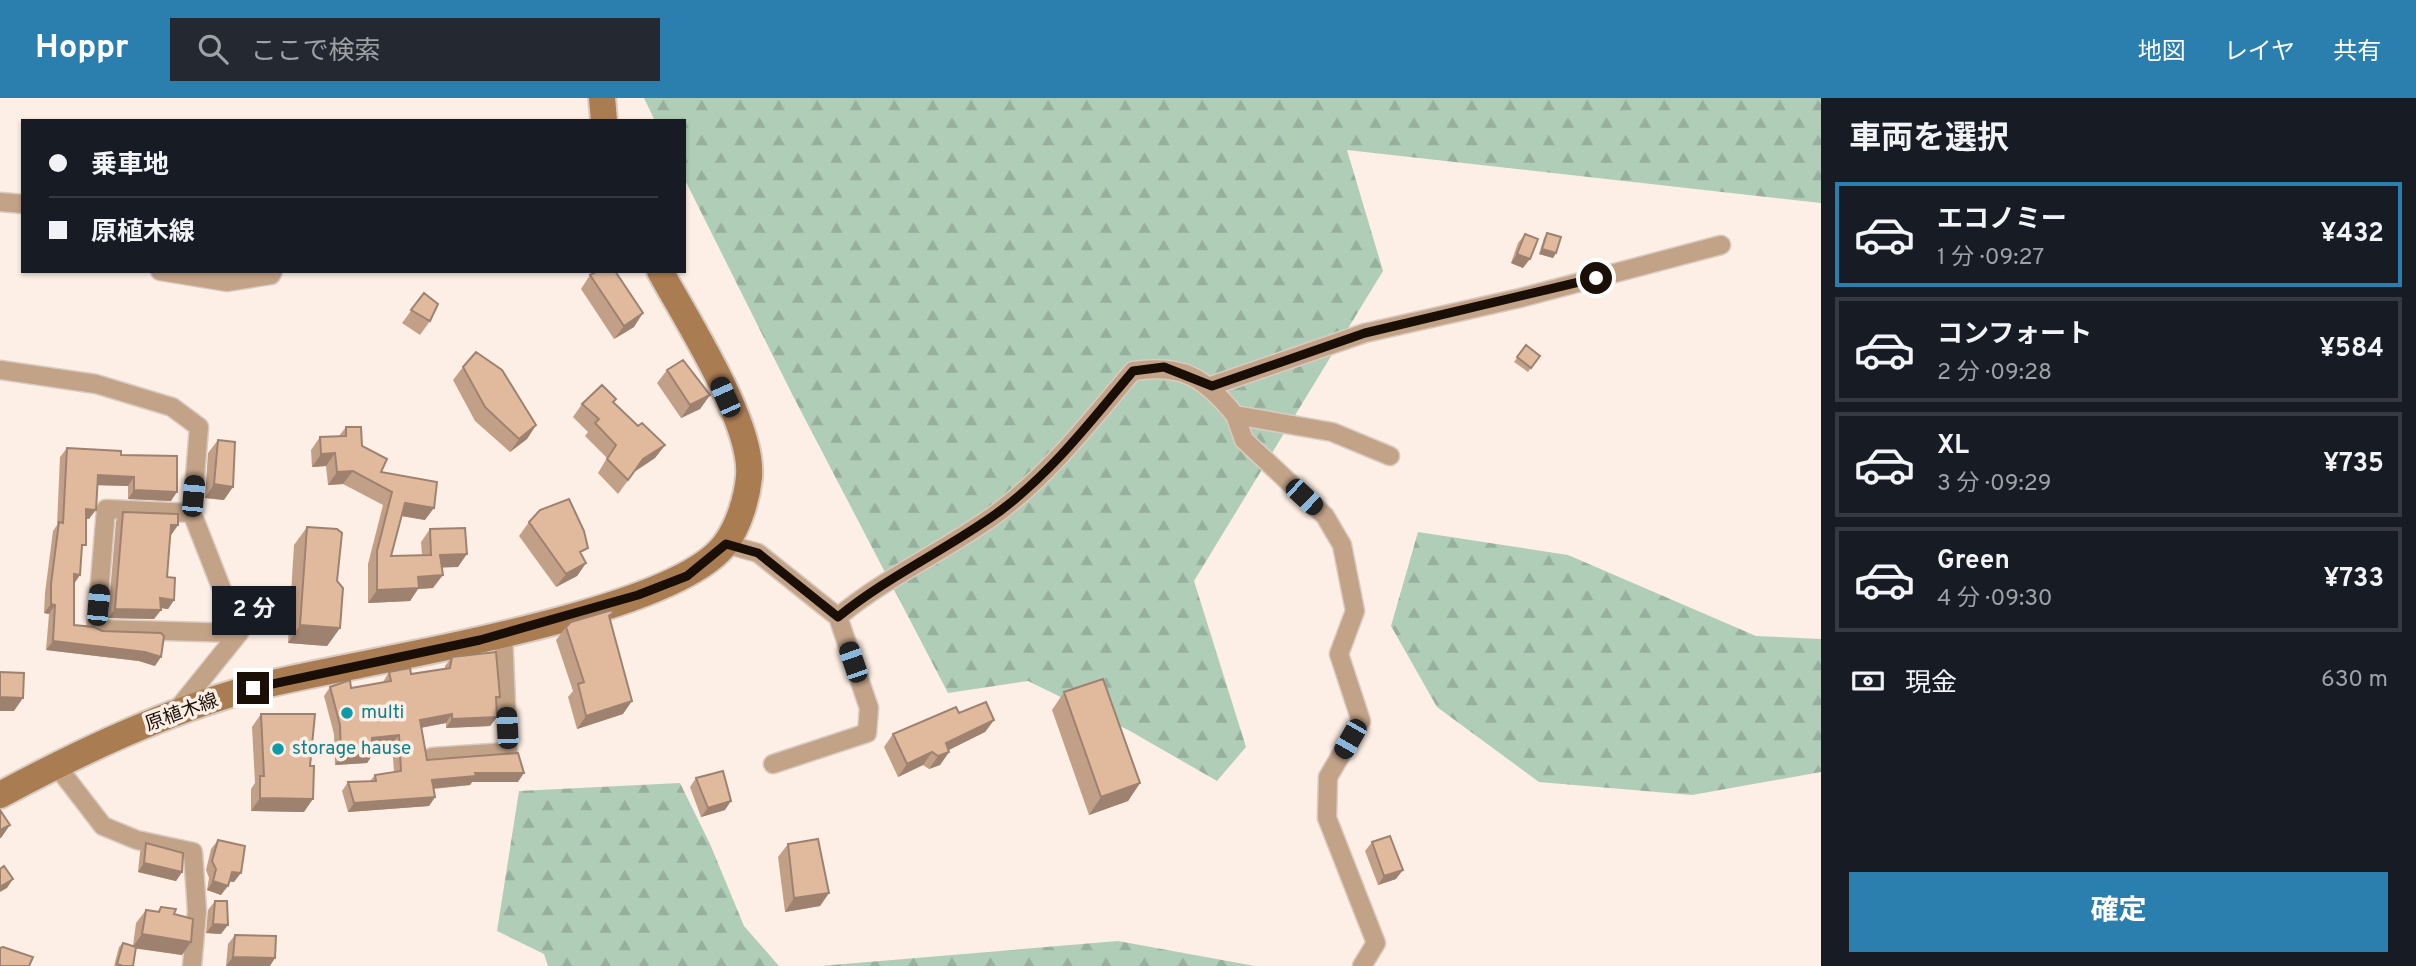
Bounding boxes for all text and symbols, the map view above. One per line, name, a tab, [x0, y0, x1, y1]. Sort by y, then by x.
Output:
search box	[170, 18, 660, 81]
text: Hoppr	[35, 28, 128, 70]
icon: search	[194, 30, 232, 68]
text: ここで検索	[250, 36, 380, 69]
text: 地図	[2138, 38, 2186, 68]
text: レイヤ	[2224, 38, 2295, 68]
text: 共有	[2333, 38, 2381, 68]
text: 車両を選択	[1849, 120, 2009, 160]
text: 乗車地	[91, 150, 169, 183]
icon: car	[1853, 203, 1916, 266]
text: エコノミー	[1937, 204, 2067, 237]
text: 原植木線	[91, 217, 195, 250]
text: ¥432	[2321, 218, 2384, 251]
text: 1 分 · 09:27	[1937, 244, 2044, 273]
route start	[1580, 262, 1612, 294]
icon: car	[1853, 318, 1916, 381]
text: コンフォート	[1937, 319, 2092, 352]
text: ¥584	[2319, 333, 2384, 366]
text: 2 分 · 09:28	[1937, 359, 2052, 388]
car	[707, 374, 744, 420]
text: XL	[1937, 430, 1969, 463]
icon: car	[1853, 433, 1916, 496]
text: ¥735	[2323, 448, 2384, 481]
text: 3 分 · 09:29	[1937, 470, 2052, 499]
car	[181, 474, 206, 518]
car	[1282, 475, 1327, 519]
text: Green	[1937, 545, 2010, 578]
icon: car	[1853, 548, 1916, 611]
text: ¥733	[2323, 563, 2384, 596]
car	[86, 583, 111, 627]
text: 4 分 · 09:30	[1937, 585, 2053, 614]
callout: 2 分	[211, 587, 295, 636]
text: 2 分	[233, 596, 275, 625]
car	[837, 639, 870, 685]
icon: cash	[1849, 662, 1887, 700]
text: 630 m	[2321, 666, 2388, 695]
text: 現金	[1905, 668, 1957, 701]
route end	[237, 672, 269, 704]
street label: 原植木線	[142, 689, 222, 737]
place label: multi	[361, 701, 404, 725]
marker: multi	[339, 705, 355, 721]
car	[496, 706, 519, 750]
car	[1331, 716, 1370, 762]
place label: storage hause	[292, 737, 411, 761]
marker: storage hause	[270, 741, 286, 757]
button: 確定	[1849, 872, 2388, 952]

